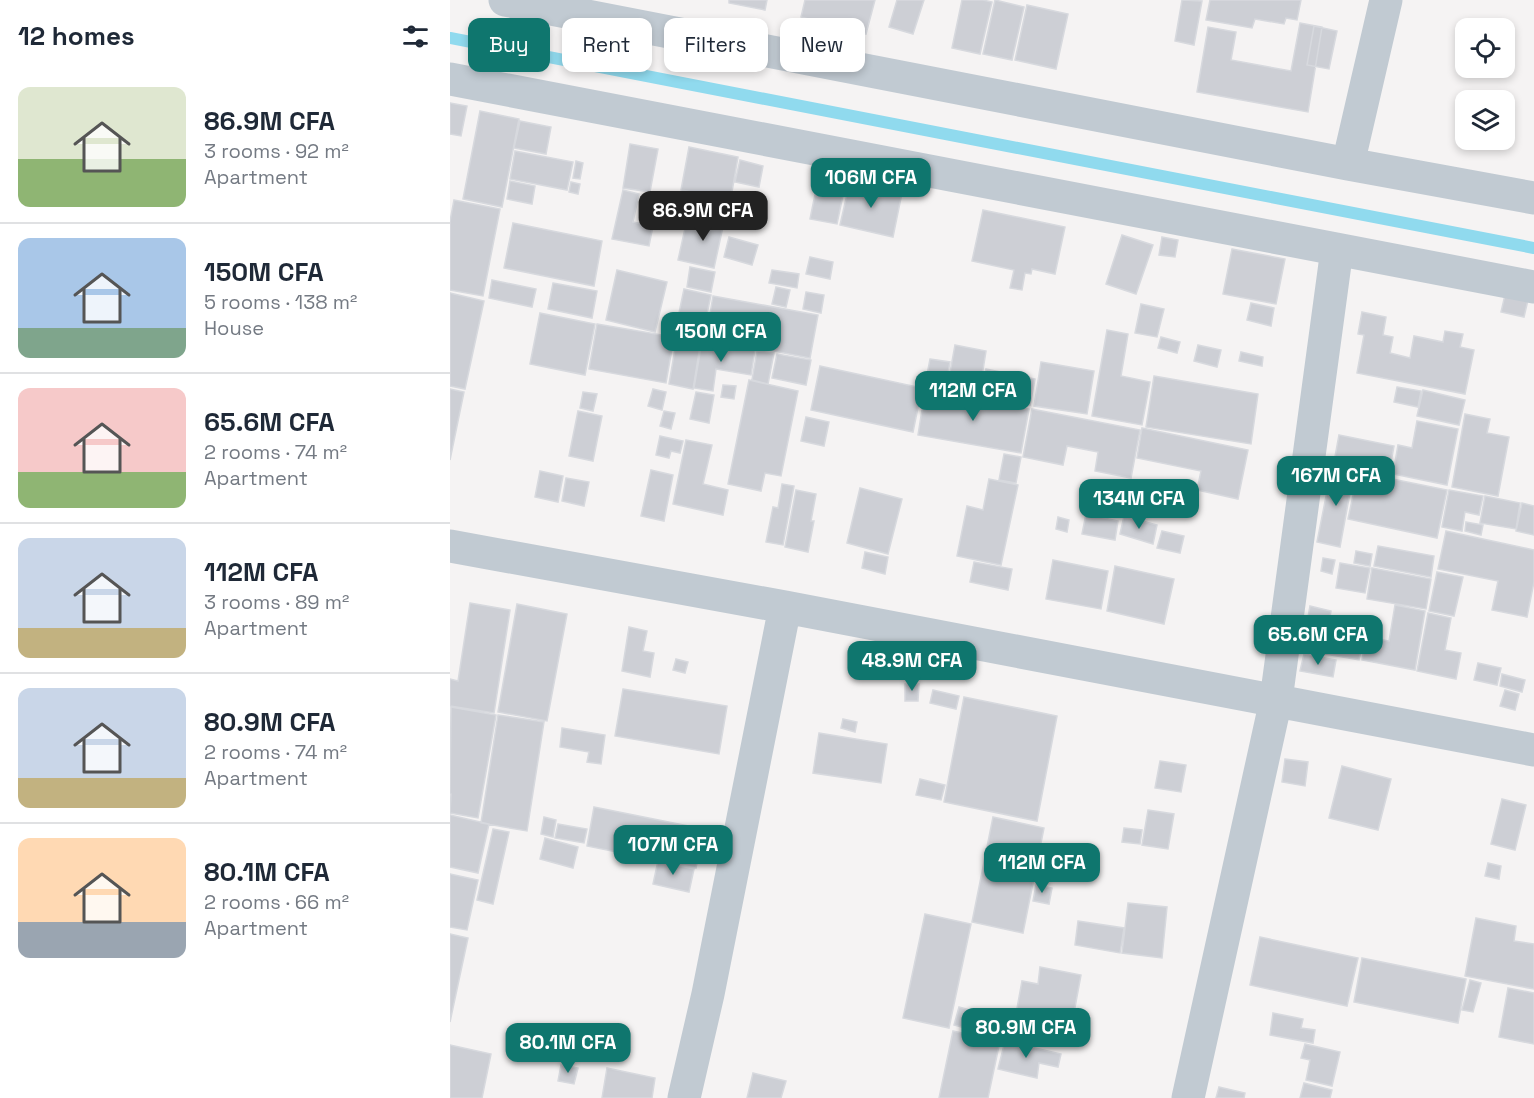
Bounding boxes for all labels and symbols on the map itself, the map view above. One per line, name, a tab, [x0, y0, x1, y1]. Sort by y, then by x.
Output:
pin: 106M CFA	[809, 158, 933, 209]
pin: 86.9M CFA	[634, 191, 772, 242]
pin: 150M CFA	[659, 312, 783, 363]
pin: 112M CFA	[911, 371, 1035, 422]
pin: 167M CFA	[1274, 456, 1398, 507]
pin: 134M CFA	[1077, 479, 1201, 530]
pin: 65.6M CFA	[1249, 615, 1387, 666]
pin: 48.9M CFA	[843, 641, 981, 692]
pin: 107M CFA	[611, 825, 735, 876]
pin: 112M CFA	[980, 843, 1104, 894]
pin: 80.9M CFA	[957, 1008, 1095, 1059]
pin: 80.1M CFA	[499, 1023, 637, 1074]

